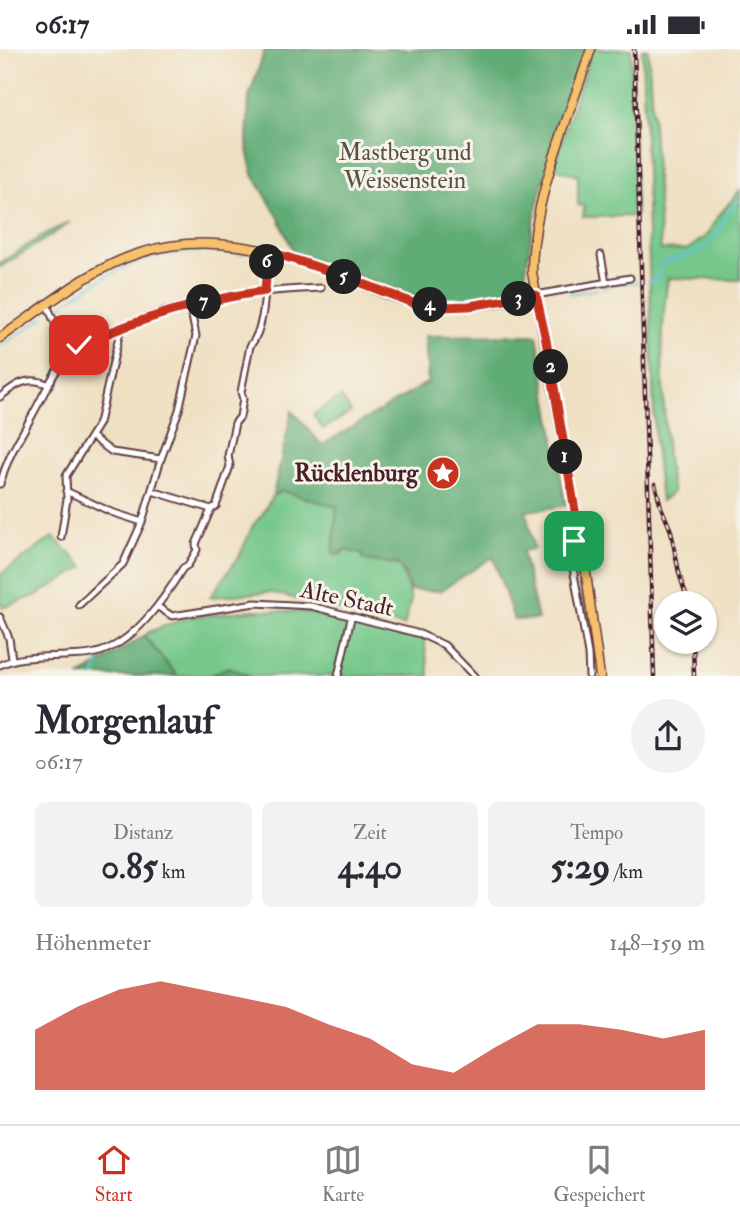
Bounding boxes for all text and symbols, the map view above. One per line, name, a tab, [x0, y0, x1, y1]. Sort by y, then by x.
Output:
text: 06:17	[35, 9, 89, 41]
park label: Mastberg und Weissenstein	[338, 137, 472, 196]
pin: 6	[250, 245, 284, 279]
text: 6	[262, 249, 271, 273]
pin: 5	[326, 259, 362, 295]
text: 5	[339, 264, 348, 288]
pin: 3	[502, 281, 536, 317]
pin: 7	[186, 285, 222, 319]
text: 3	[515, 286, 522, 310]
pin: 4	[412, 287, 448, 323]
text: 7	[199, 289, 208, 313]
text: 4	[424, 292, 435, 316]
pin	[49, 315, 109, 375]
icon: check	[60, 326, 98, 364]
pin: 2	[534, 349, 568, 385]
text: 2	[546, 354, 555, 378]
pin: 1	[548, 439, 582, 475]
text: 1	[561, 444, 568, 468]
place icon: Rücklenburg	[424, 454, 462, 492]
place label: Rücklenburg	[294, 458, 419, 489]
pin	[544, 511, 604, 571]
icon: arrive	[555, 522, 593, 560]
street label: Alte Stadt	[297, 574, 397, 624]
map controls	[654, 591, 717, 654]
button: layers	[654, 591, 717, 654]
text: Morgenlauf	[35, 697, 215, 745]
button: share	[631, 699, 705, 773]
text: 06:17	[35, 747, 83, 776]
text: Distanz	[113, 821, 173, 845]
text: Zeit	[353, 821, 387, 845]
text: Tempo	[570, 821, 623, 845]
text: 0.85	[101, 845, 158, 889]
text: 4:40	[338, 845, 402, 889]
text: 5:29	[550, 845, 610, 889]
text: km	[158, 860, 186, 884]
text: /km	[610, 860, 643, 884]
text: Höhenmeter	[35, 928, 151, 957]
text: 148–159 m	[609, 928, 705, 957]
tab: Start	[95, 1141, 133, 1207]
tab: Karte	[322, 1141, 364, 1207]
tab: Gespeichert	[554, 1141, 645, 1207]

